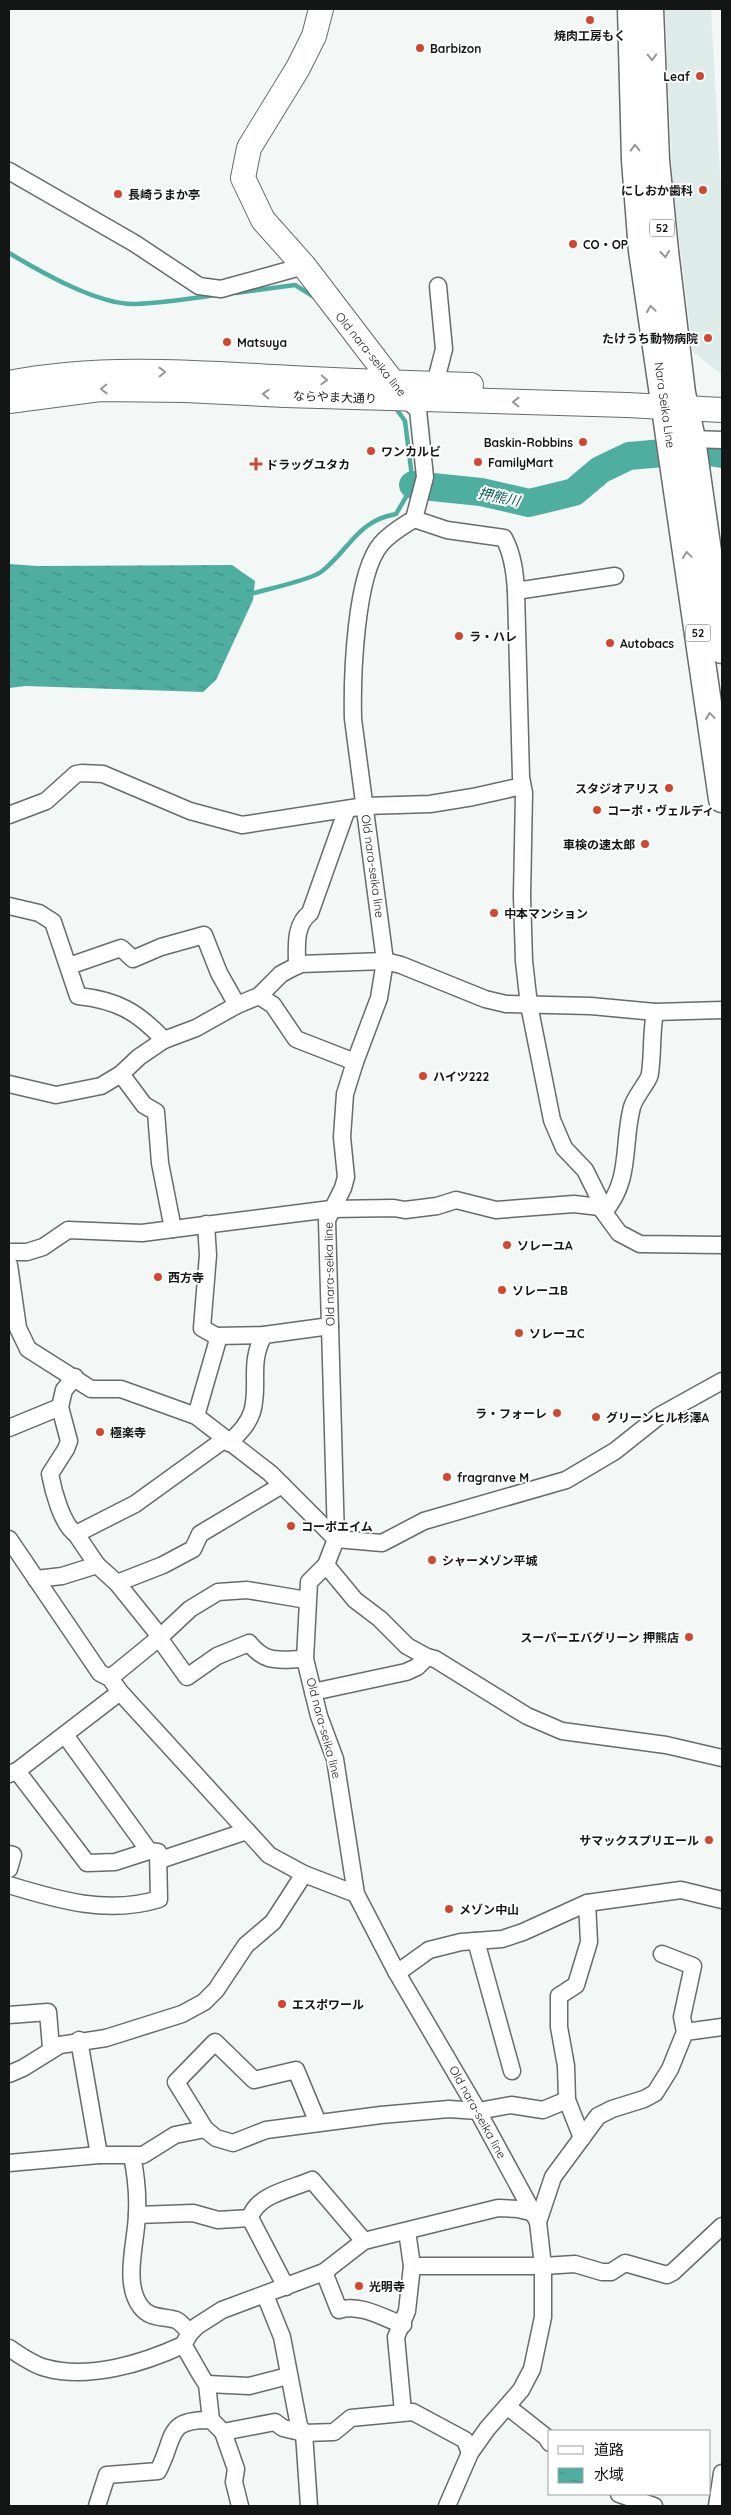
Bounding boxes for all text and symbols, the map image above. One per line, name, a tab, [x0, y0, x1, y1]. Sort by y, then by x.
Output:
marker: 焼肉工房もく	[584, 14, 596, 26]
place label: 焼肉工房もく	[554, 28, 626, 43]
place label: Barbizon	[430, 41, 481, 56]
marker: Barbizon	[414, 42, 426, 54]
one-way arrow	[647, 54, 658, 62]
place label: Leaf	[663, 69, 691, 84]
marker: Leaf	[694, 70, 706, 82]
one-way arrow	[629, 144, 640, 152]
place label: にしおか歯科	[621, 183, 693, 198]
marker: にしおか歯科	[697, 184, 709, 196]
place label: 長崎うまか亭	[128, 187, 200, 202]
marker: 長崎うまか亭	[112, 188, 124, 200]
road number: 52	[650, 220, 674, 237]
place label: CO・OP	[583, 237, 628, 252]
marker: CO・OP	[567, 238, 579, 250]
one-way arrow	[659, 251, 670, 259]
one-way arrow	[646, 305, 656, 314]
street label: Old nara-seika line	[332, 309, 410, 399]
place label: たけうち動物病院	[602, 331, 698, 346]
marker: たけうち動物病院	[702, 332, 714, 344]
place label: Matsuya	[237, 335, 287, 350]
marker: Matsuya	[221, 336, 233, 348]
street label: Nara Seika Line	[652, 361, 678, 449]
one-way arrow	[158, 367, 166, 377]
one-way arrow	[320, 374, 328, 385]
one-way arrow	[100, 384, 108, 394]
street label: ならやま大通り	[293, 388, 377, 406]
one-way arrow	[262, 389, 270, 400]
one-way arrow	[512, 397, 520, 407]
place label: Baskin-Robbins	[484, 435, 573, 450]
marker: Baskin-Robbins	[577, 436, 589, 448]
place label: ワンカルビ	[381, 444, 441, 459]
marker: ワンカルビ	[365, 445, 377, 457]
place label: FamilyMart	[488, 455, 554, 470]
marker: FamilyMart	[472, 456, 484, 468]
place label: ドラッグユタカ	[266, 457, 350, 472]
marker: ドラッグユタカ	[250, 458, 262, 470]
water label: 押熊川	[477, 484, 523, 511]
one-way arrow	[682, 551, 692, 559]
road number: 52	[686, 624, 710, 641]
place label: ラ・ハレ	[469, 629, 517, 644]
marker: ラ・ハレ	[453, 630, 465, 642]
place label: Autobacs	[620, 636, 674, 651]
marker: Autobacs	[604, 637, 616, 649]
one-way arrow	[705, 711, 716, 719]
place label: スタジオアリス	[575, 781, 659, 796]
marker: スタジオアリス	[663, 782, 675, 794]
place label: コーポ・ヴェルディ	[607, 803, 714, 818]
marker: コーポ・ヴェルディ	[591, 804, 603, 816]
street label: Old nara-seika line	[358, 813, 388, 919]
place label: 車検の速太郎	[563, 837, 635, 852]
marker: 車検の速太郎	[639, 838, 651, 850]
place label: 中本マンション	[504, 906, 588, 921]
marker: 中本マンション	[488, 907, 500, 919]
place label: ハイツ222	[433, 1069, 489, 1084]
marker: ハイツ222	[417, 1070, 429, 1082]
street label: Old nara-seika line	[321, 1222, 337, 1326]
place label: ソレーユA	[517, 1238, 573, 1253]
marker: ソレーユA	[501, 1239, 513, 1251]
place label: 西方寺	[168, 1270, 204, 1285]
marker: 西方寺	[152, 1271, 164, 1283]
place label: ソレーユB	[512, 1283, 568, 1298]
marker: ソレーユB	[496, 1284, 508, 1296]
place label: ソレーユC	[529, 1326, 585, 1341]
marker: ソレーユC	[513, 1327, 525, 1339]
place label: ラ・フォーレ	[475, 1406, 547, 1421]
marker: ラ・フォーレ	[551, 1407, 563, 1419]
place label: グリーンヒル杉澤A	[606, 1410, 709, 1425]
marker: グリーンヒル杉澤A	[590, 1411, 602, 1423]
place label: 極楽寺	[110, 1425, 146, 1440]
marker: 極楽寺	[94, 1426, 106, 1438]
place label: fragranve M	[457, 1470, 529, 1485]
marker: fragranve M	[441, 1471, 453, 1483]
place label: コーポエイム	[301, 1519, 373, 1534]
marker: コーポエイム	[285, 1520, 297, 1532]
place label: シャーメゾン平城	[442, 1553, 538, 1568]
marker: シャーメゾン平城	[426, 1554, 438, 1566]
place label: スーパーエバグリーン 押熊店	[520, 1630, 679, 1645]
marker: スーパーエバグリーン 押熊店	[683, 1631, 695, 1643]
street label: Old nara-seika line	[303, 1676, 345, 1780]
place label: サマックスプリエール	[579, 1833, 699, 1848]
marker: サマックスプリエール	[703, 1834, 715, 1846]
place label: メゾン中山	[459, 1902, 519, 1917]
marker: メゾン中山	[443, 1903, 455, 1915]
place label: エスポワール	[292, 1997, 364, 2012]
marker: エスポワール	[276, 1998, 288, 2010]
street label: Old nara-seika line	[446, 2063, 510, 2161]
place label: 光明寺	[369, 2279, 405, 2294]
marker: 光明寺	[353, 2280, 365, 2292]
legend	[548, 2430, 711, 2495]
text: 道路	[594, 2440, 624, 2459]
text: 水域	[594, 2465, 624, 2484]

